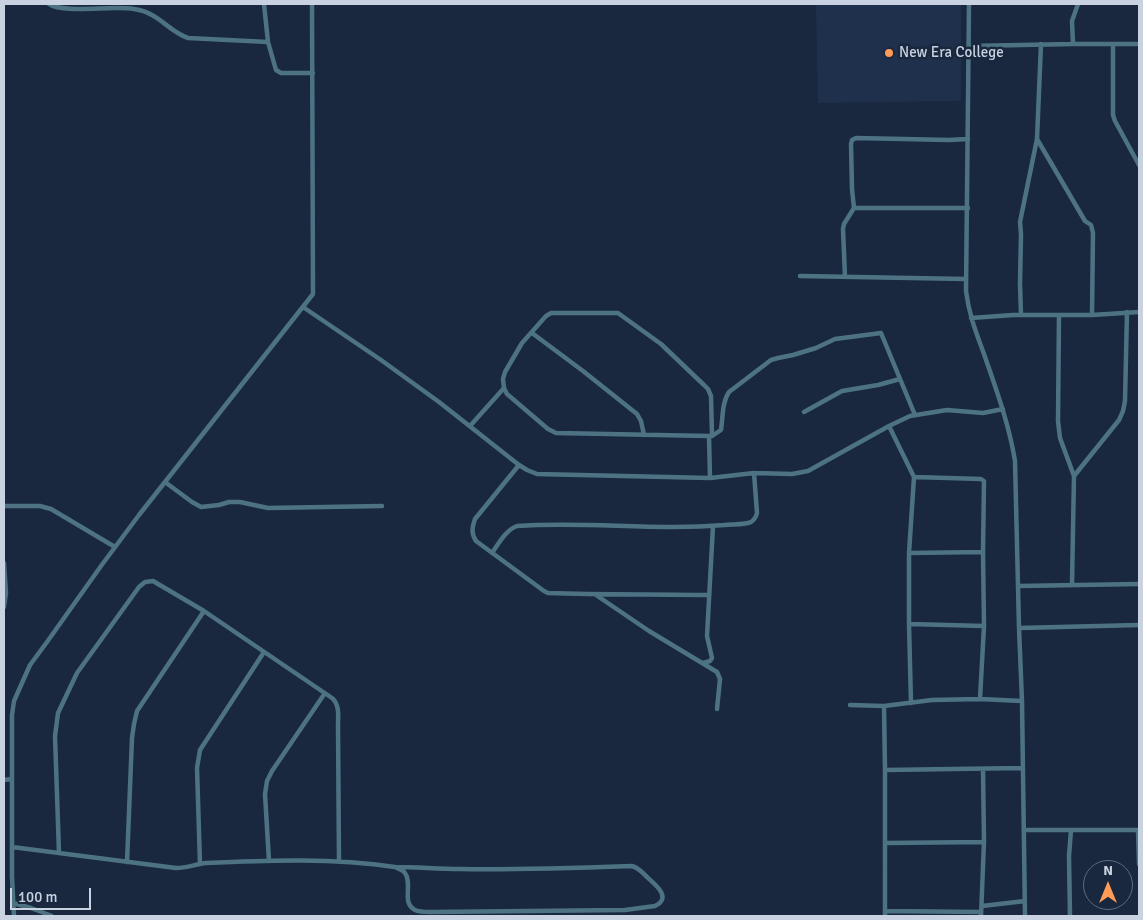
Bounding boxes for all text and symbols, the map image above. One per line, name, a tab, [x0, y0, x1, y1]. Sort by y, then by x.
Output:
place label: New Era College	[899, 44, 1004, 62]
marker: New Era College	[883, 47, 895, 59]
north arrow	[1083, 860, 1133, 910]
text: N	[1103, 862, 1113, 879]
scale bar	[12, 878, 94, 910]
text: 100 m	[18, 888, 58, 906]

